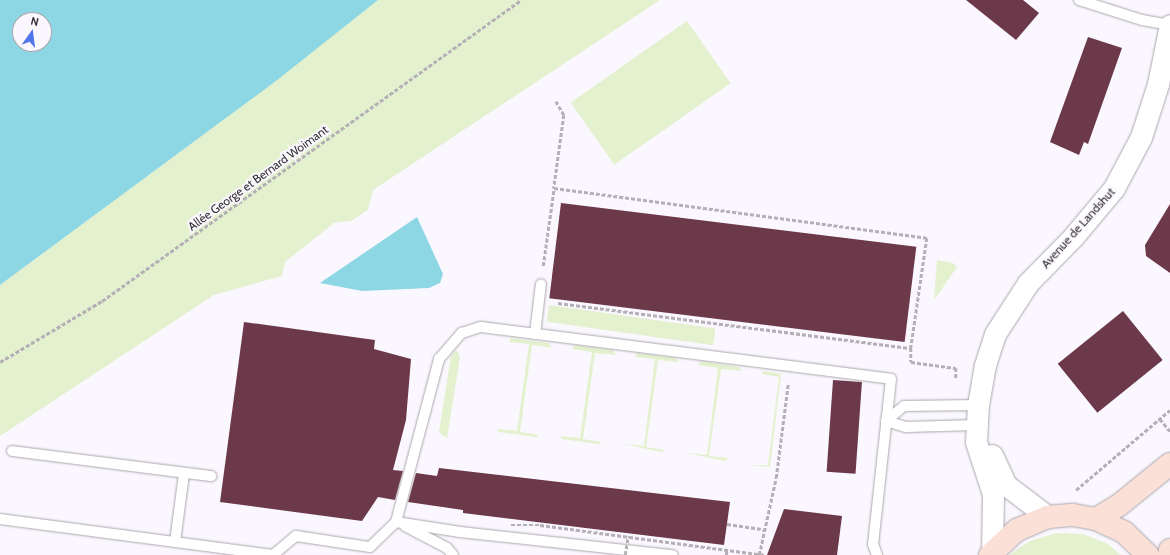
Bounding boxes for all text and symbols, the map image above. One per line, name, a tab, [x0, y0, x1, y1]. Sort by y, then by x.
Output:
north arrow	[12, 12, 52, 52]
text: N	[29, 14, 40, 29]
street label: Allée George et Bernard Woimant	[185, 122, 331, 234]
street label: Avenue de Landshut	[1038, 185, 1118, 271]

